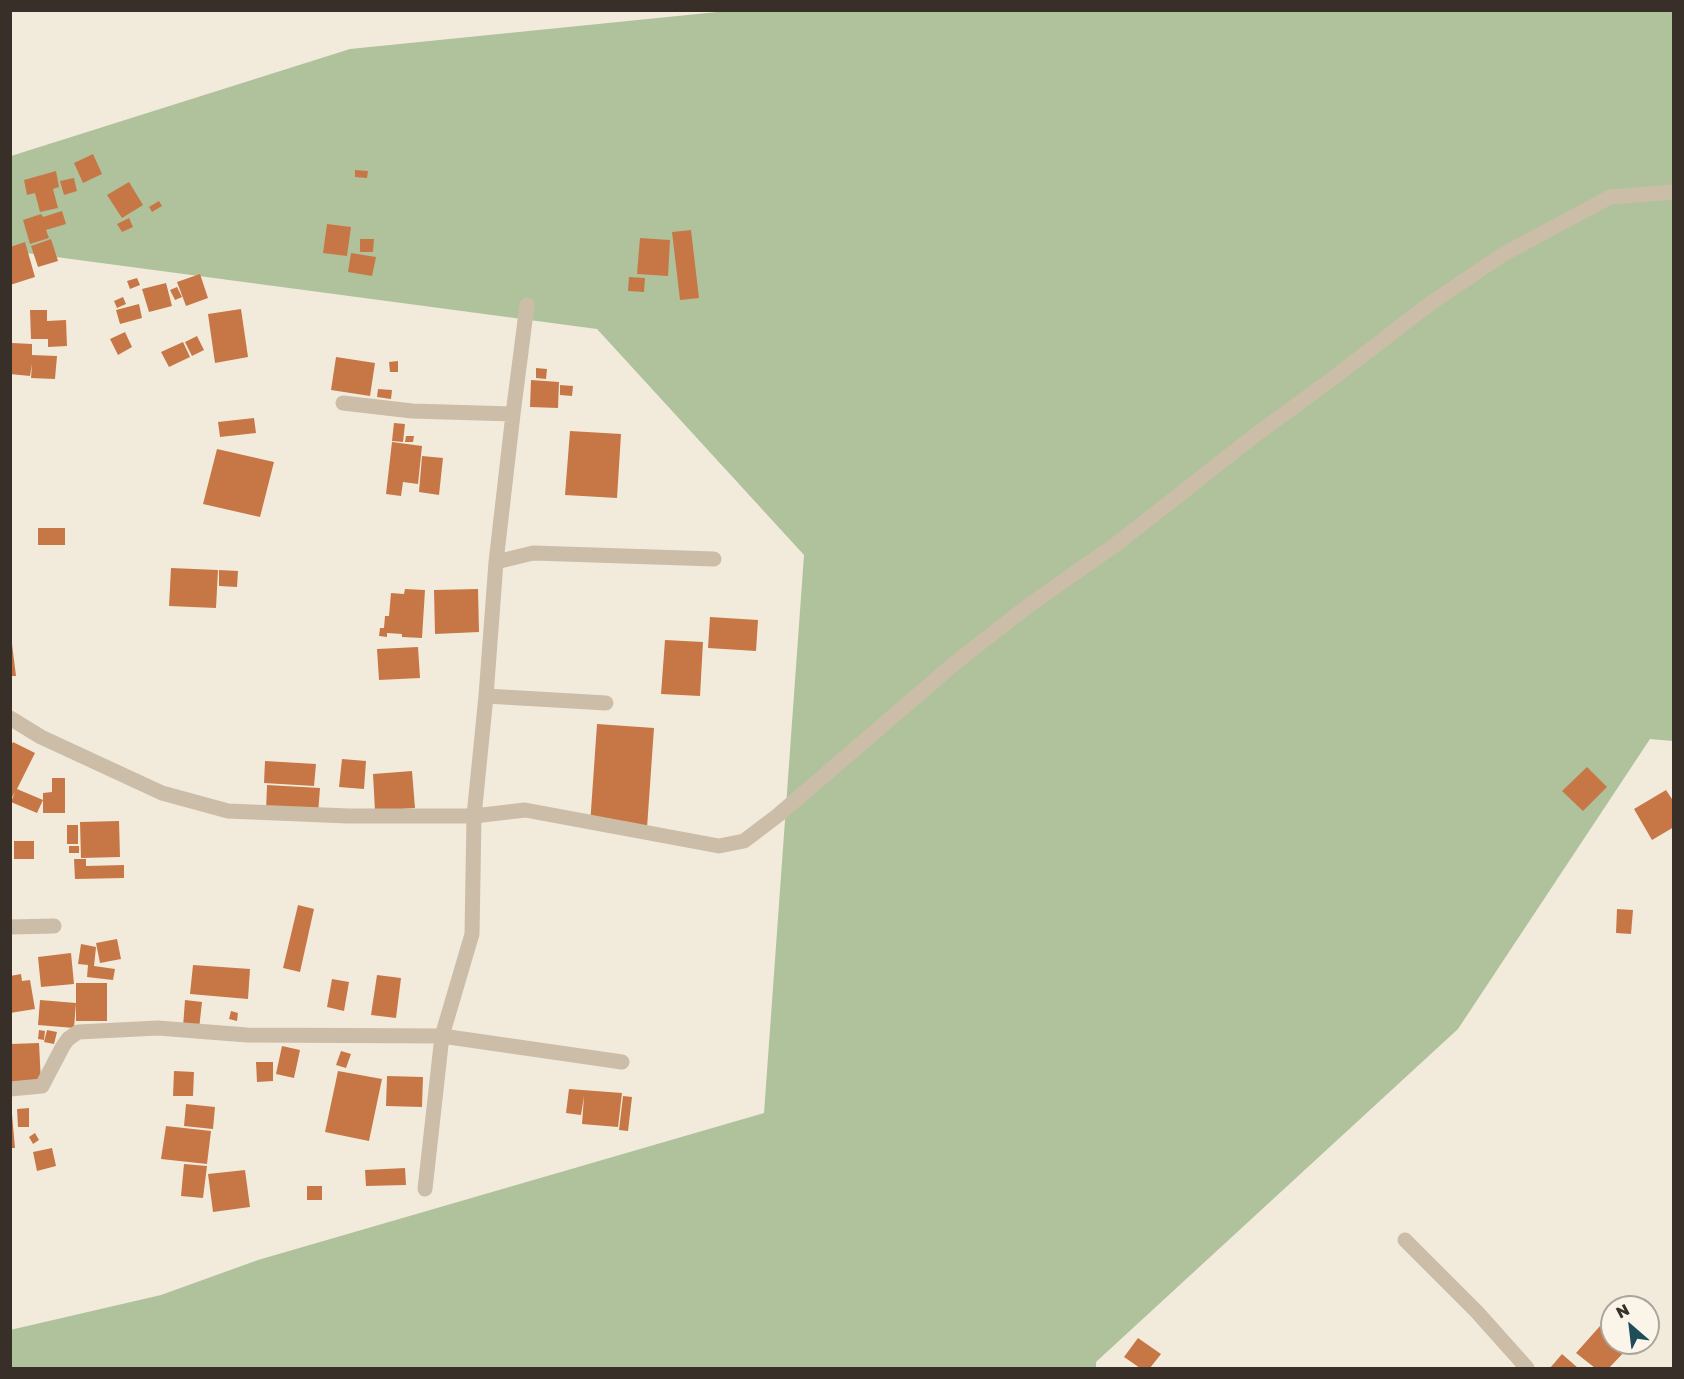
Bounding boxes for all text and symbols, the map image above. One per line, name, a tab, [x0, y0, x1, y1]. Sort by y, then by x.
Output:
north arrow	[1600, 1295, 1660, 1355]
text: N	[1612, 1299, 1633, 1323]

